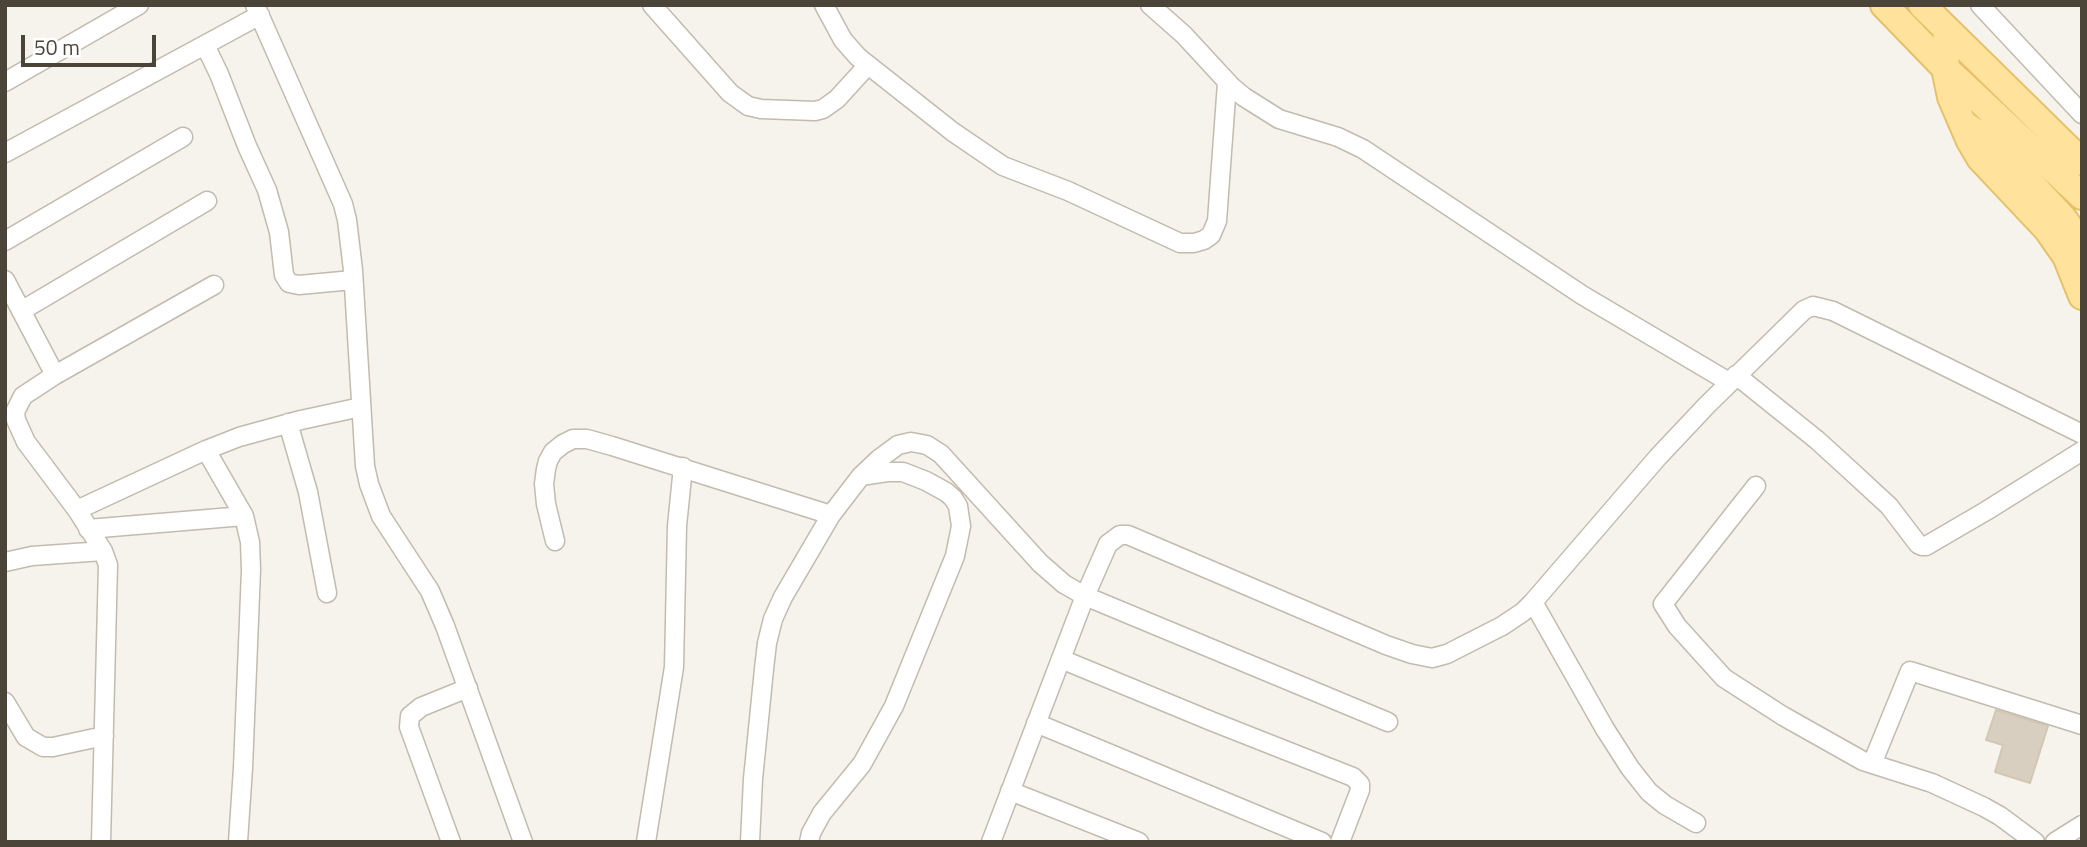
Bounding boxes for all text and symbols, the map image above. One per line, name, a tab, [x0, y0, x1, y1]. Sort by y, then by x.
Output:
scale bar	[24, 21, 159, 65]
text: 50 m	[34, 31, 80, 63]

